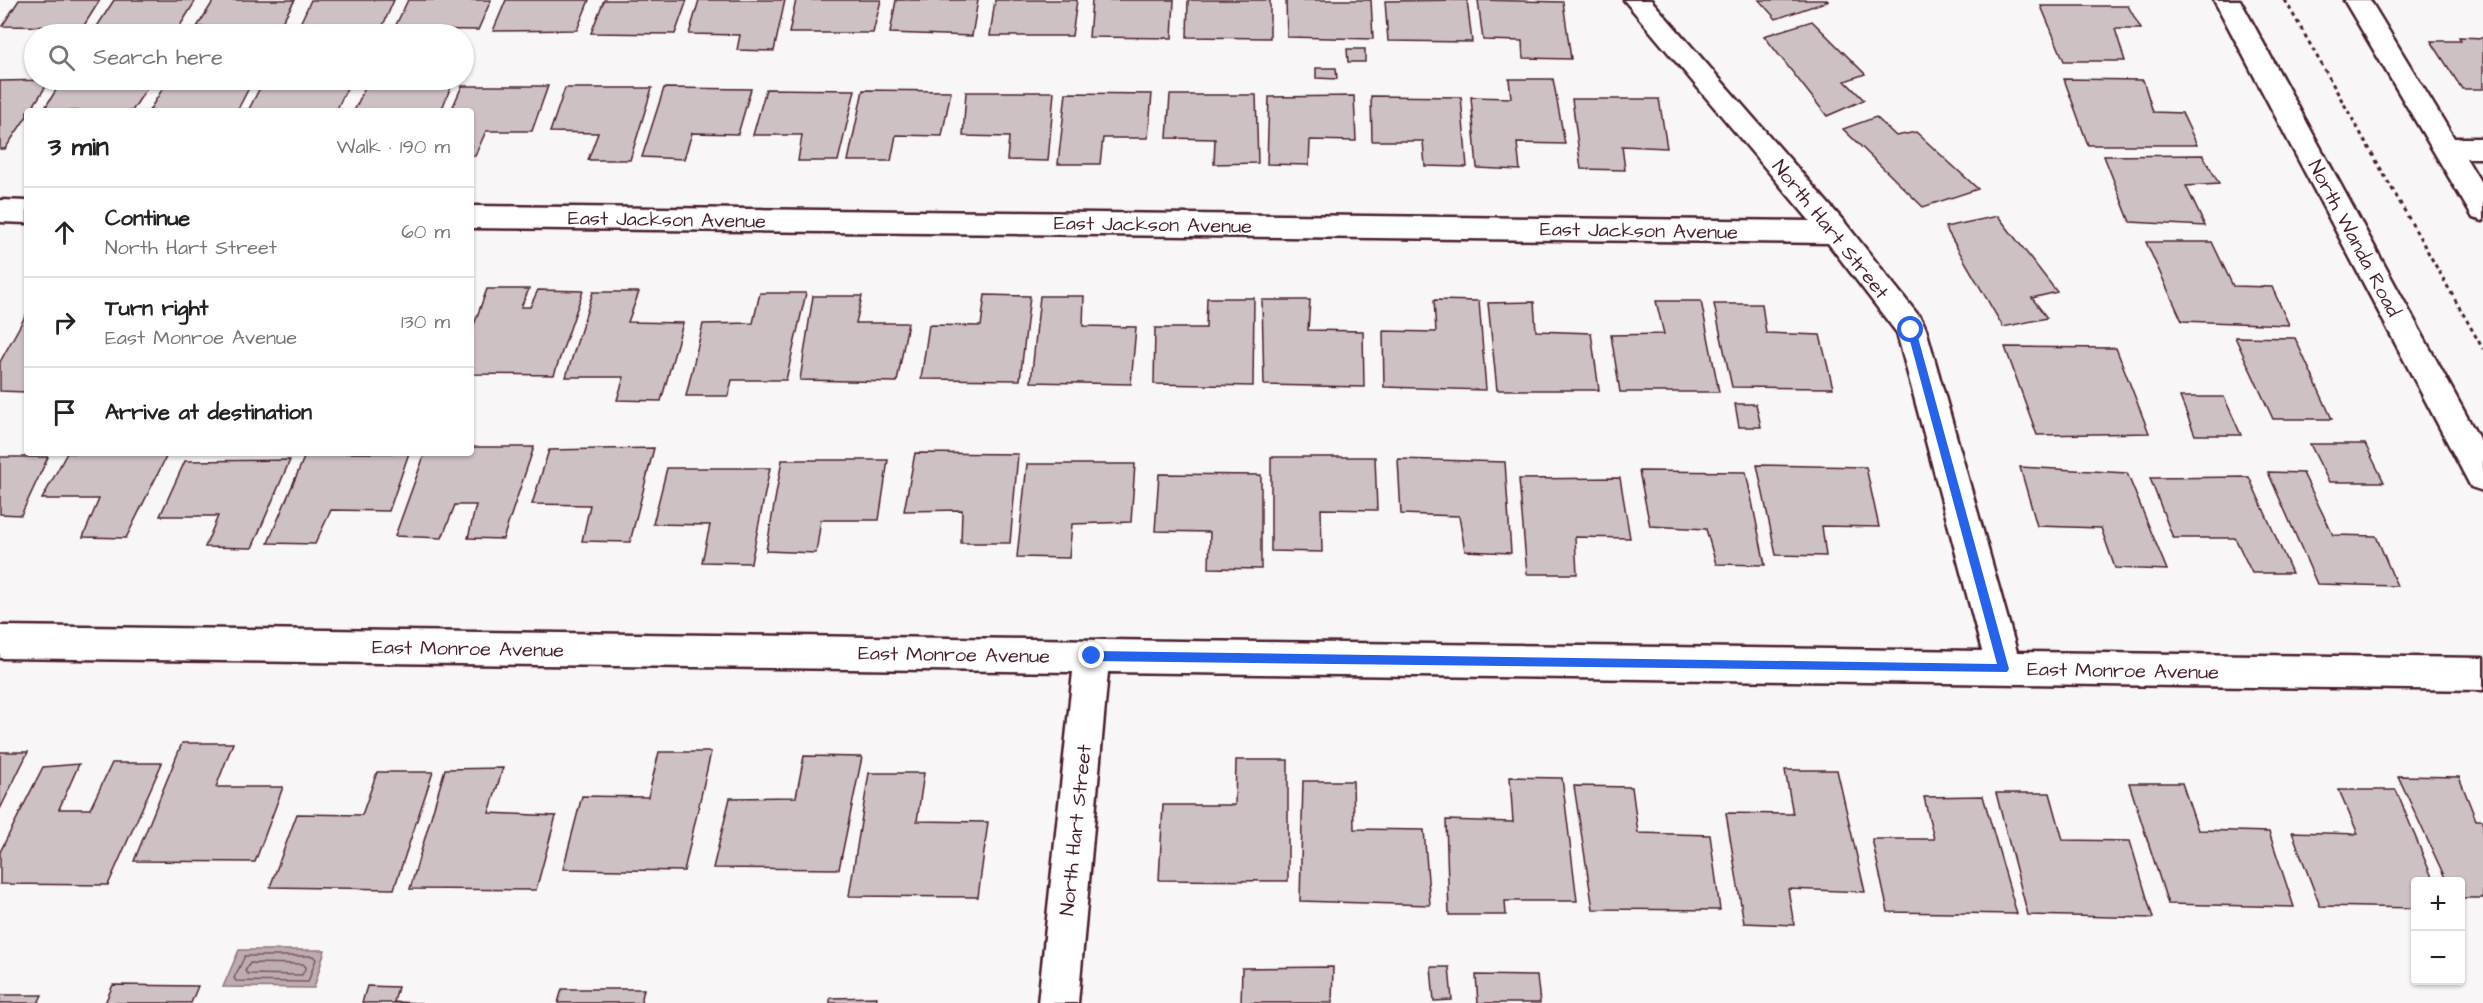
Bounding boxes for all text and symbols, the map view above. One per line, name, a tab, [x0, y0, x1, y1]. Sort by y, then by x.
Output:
search box	[24, 24, 474, 90]
icon: search	[45, 41, 78, 74]
text: Search here	[93, 42, 223, 73]
text: 3 min	[48, 129, 109, 165]
text: Walk · 190 m	[337, 133, 450, 161]
street label: North Hart Street	[1765, 154, 1895, 305]
street label: North Wanda Road	[2301, 155, 2407, 322]
text: Continue	[105, 203, 190, 234]
street label: East Jackson Avenue	[568, 204, 766, 236]
street label: East Jackson Avenue	[1054, 209, 1252, 241]
street label: East Jackson Avenue	[1540, 215, 1738, 247]
icon: ahead	[48, 216, 81, 249]
text: 60 m	[401, 218, 450, 246]
text: North Hart Street	[105, 234, 277, 262]
text: Turn right	[105, 293, 208, 324]
icon: right	[48, 306, 81, 339]
text: 130 m	[401, 308, 450, 336]
route start	[1897, 316, 1923, 342]
text: East Monroe Avenue	[105, 324, 297, 352]
icon: arrive	[48, 396, 81, 429]
text: Arrive at destination	[105, 397, 312, 428]
street label: East Monroe Avenue	[372, 633, 564, 665]
street label: East Monroe Avenue	[858, 639, 1050, 671]
route end	[1078, 642, 1104, 668]
street label: East Monroe Avenue	[2027, 655, 2219, 687]
street label: North Hart Street	[1053, 743, 1099, 917]
map controls	[2411, 877, 2465, 985]
button: +	[2411, 877, 2465, 931]
button: −	[2411, 931, 2465, 985]

